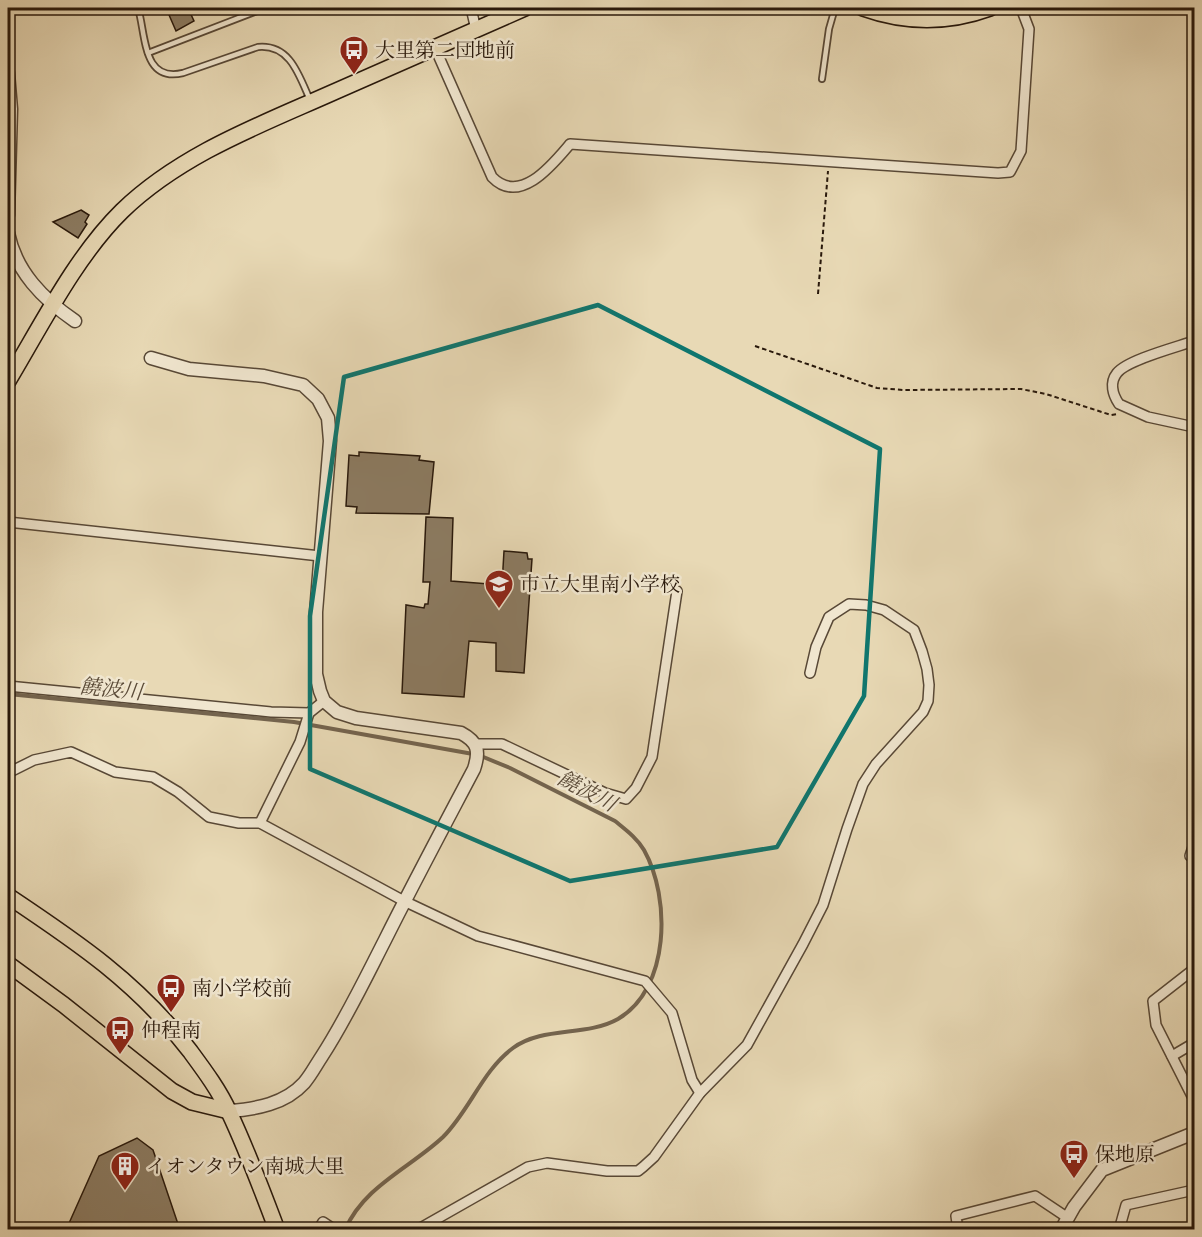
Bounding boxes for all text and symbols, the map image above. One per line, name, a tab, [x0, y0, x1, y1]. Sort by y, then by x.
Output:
bus stop icon: 大里第二団地前	[338, 34, 370, 76]
place label: 大里第二団地前	[375, 37, 515, 64]
school or university icon: 市立大里南小学校	[483, 568, 515, 610]
place label: 市立大里南小学校	[520, 571, 680, 598]
water label: 饒波川	[78, 672, 146, 707]
water label: 饒波川	[552, 764, 623, 820]
bus stop icon: 南小学校前	[155, 972, 187, 1014]
place label: 南小学校前	[192, 975, 292, 1002]
bus stop icon: 仲程南	[104, 1014, 136, 1056]
place label: 仲程南	[141, 1017, 201, 1044]
bus stop icon: 保地原	[1058, 1138, 1090, 1180]
place label: 保地原	[1095, 1141, 1155, 1168]
building icon: イオンタウン南城大里	[109, 1150, 141, 1192]
place label: イオンタウン南城大里	[146, 1153, 345, 1180]

